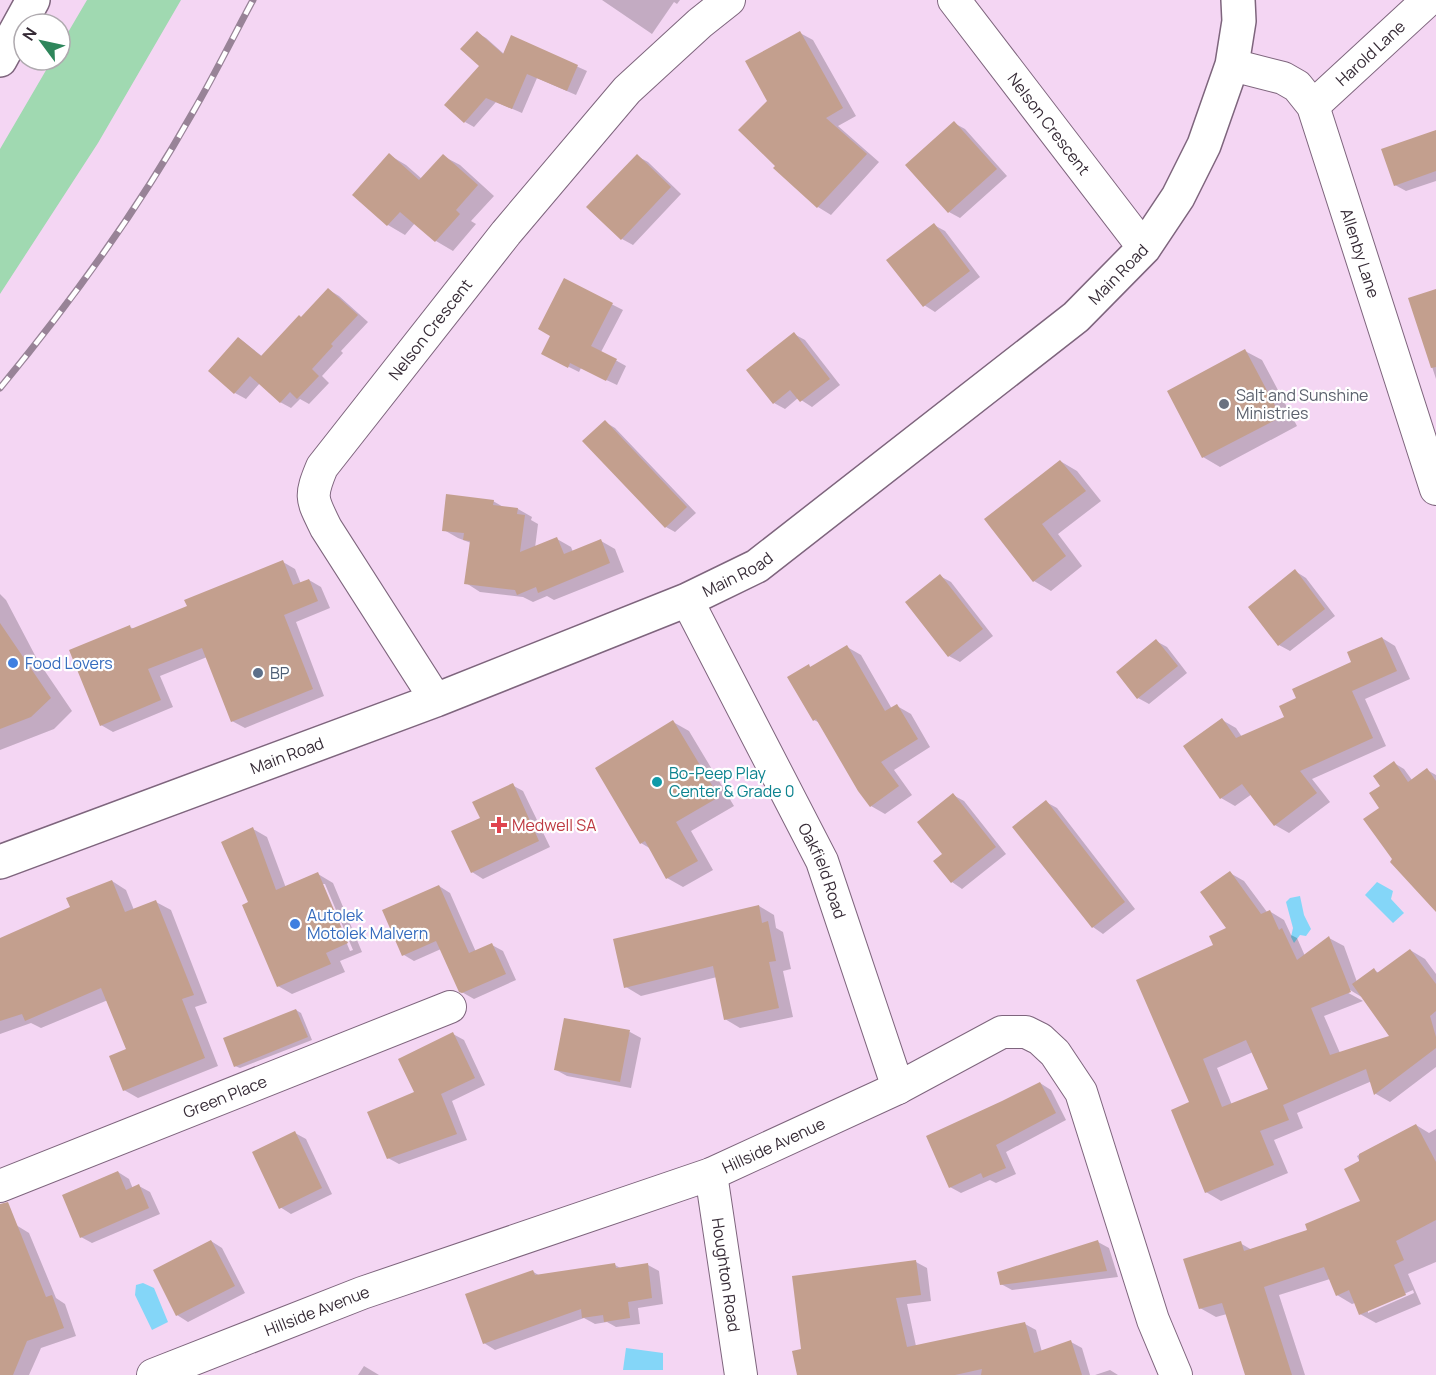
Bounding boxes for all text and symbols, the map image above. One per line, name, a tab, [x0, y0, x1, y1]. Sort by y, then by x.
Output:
north arrow	[12, 12, 72, 72]
street label: Harold Lane	[1331, 15, 1410, 91]
text: N	[17, 23, 42, 45]
street label: Nelson Crescent	[1003, 68, 1095, 179]
street label: Allenby Lane	[1336, 206, 1385, 301]
street label: Main Road	[1083, 239, 1153, 309]
street label: Nelson Crescent	[383, 274, 477, 385]
place label: Salt and Sunshine Ministries	[1236, 384, 1368, 424]
marker: Salt and Sunshine Ministries	[1217, 397, 1231, 411]
street label: Main Road	[699, 547, 777, 602]
place label: Food Lovers	[25, 652, 113, 674]
marker: Food Lovers	[6, 656, 20, 670]
place label: BP	[270, 662, 290, 684]
marker: BP	[251, 666, 265, 680]
street label: Main Road	[247, 732, 327, 779]
place label: Bo-Peep Play Center & Grade 0	[669, 762, 795, 802]
marker: Bo-Peep Play Center & Grade 0	[650, 775, 664, 789]
place label: Medwell SA	[512, 814, 596, 836]
marker: Medwell SA	[490, 816, 508, 834]
street label: Oakfield Road	[793, 819, 851, 921]
place label: Autolek Motolek Malvern	[307, 904, 428, 944]
marker: Autolek Motolek Malvern	[288, 917, 302, 931]
street label: Green Place	[180, 1070, 270, 1123]
street label: Hillside Avenue	[718, 1112, 829, 1179]
street label: Houghton Road	[707, 1216, 745, 1333]
street label: Hillside Avenue	[261, 1280, 372, 1341]

